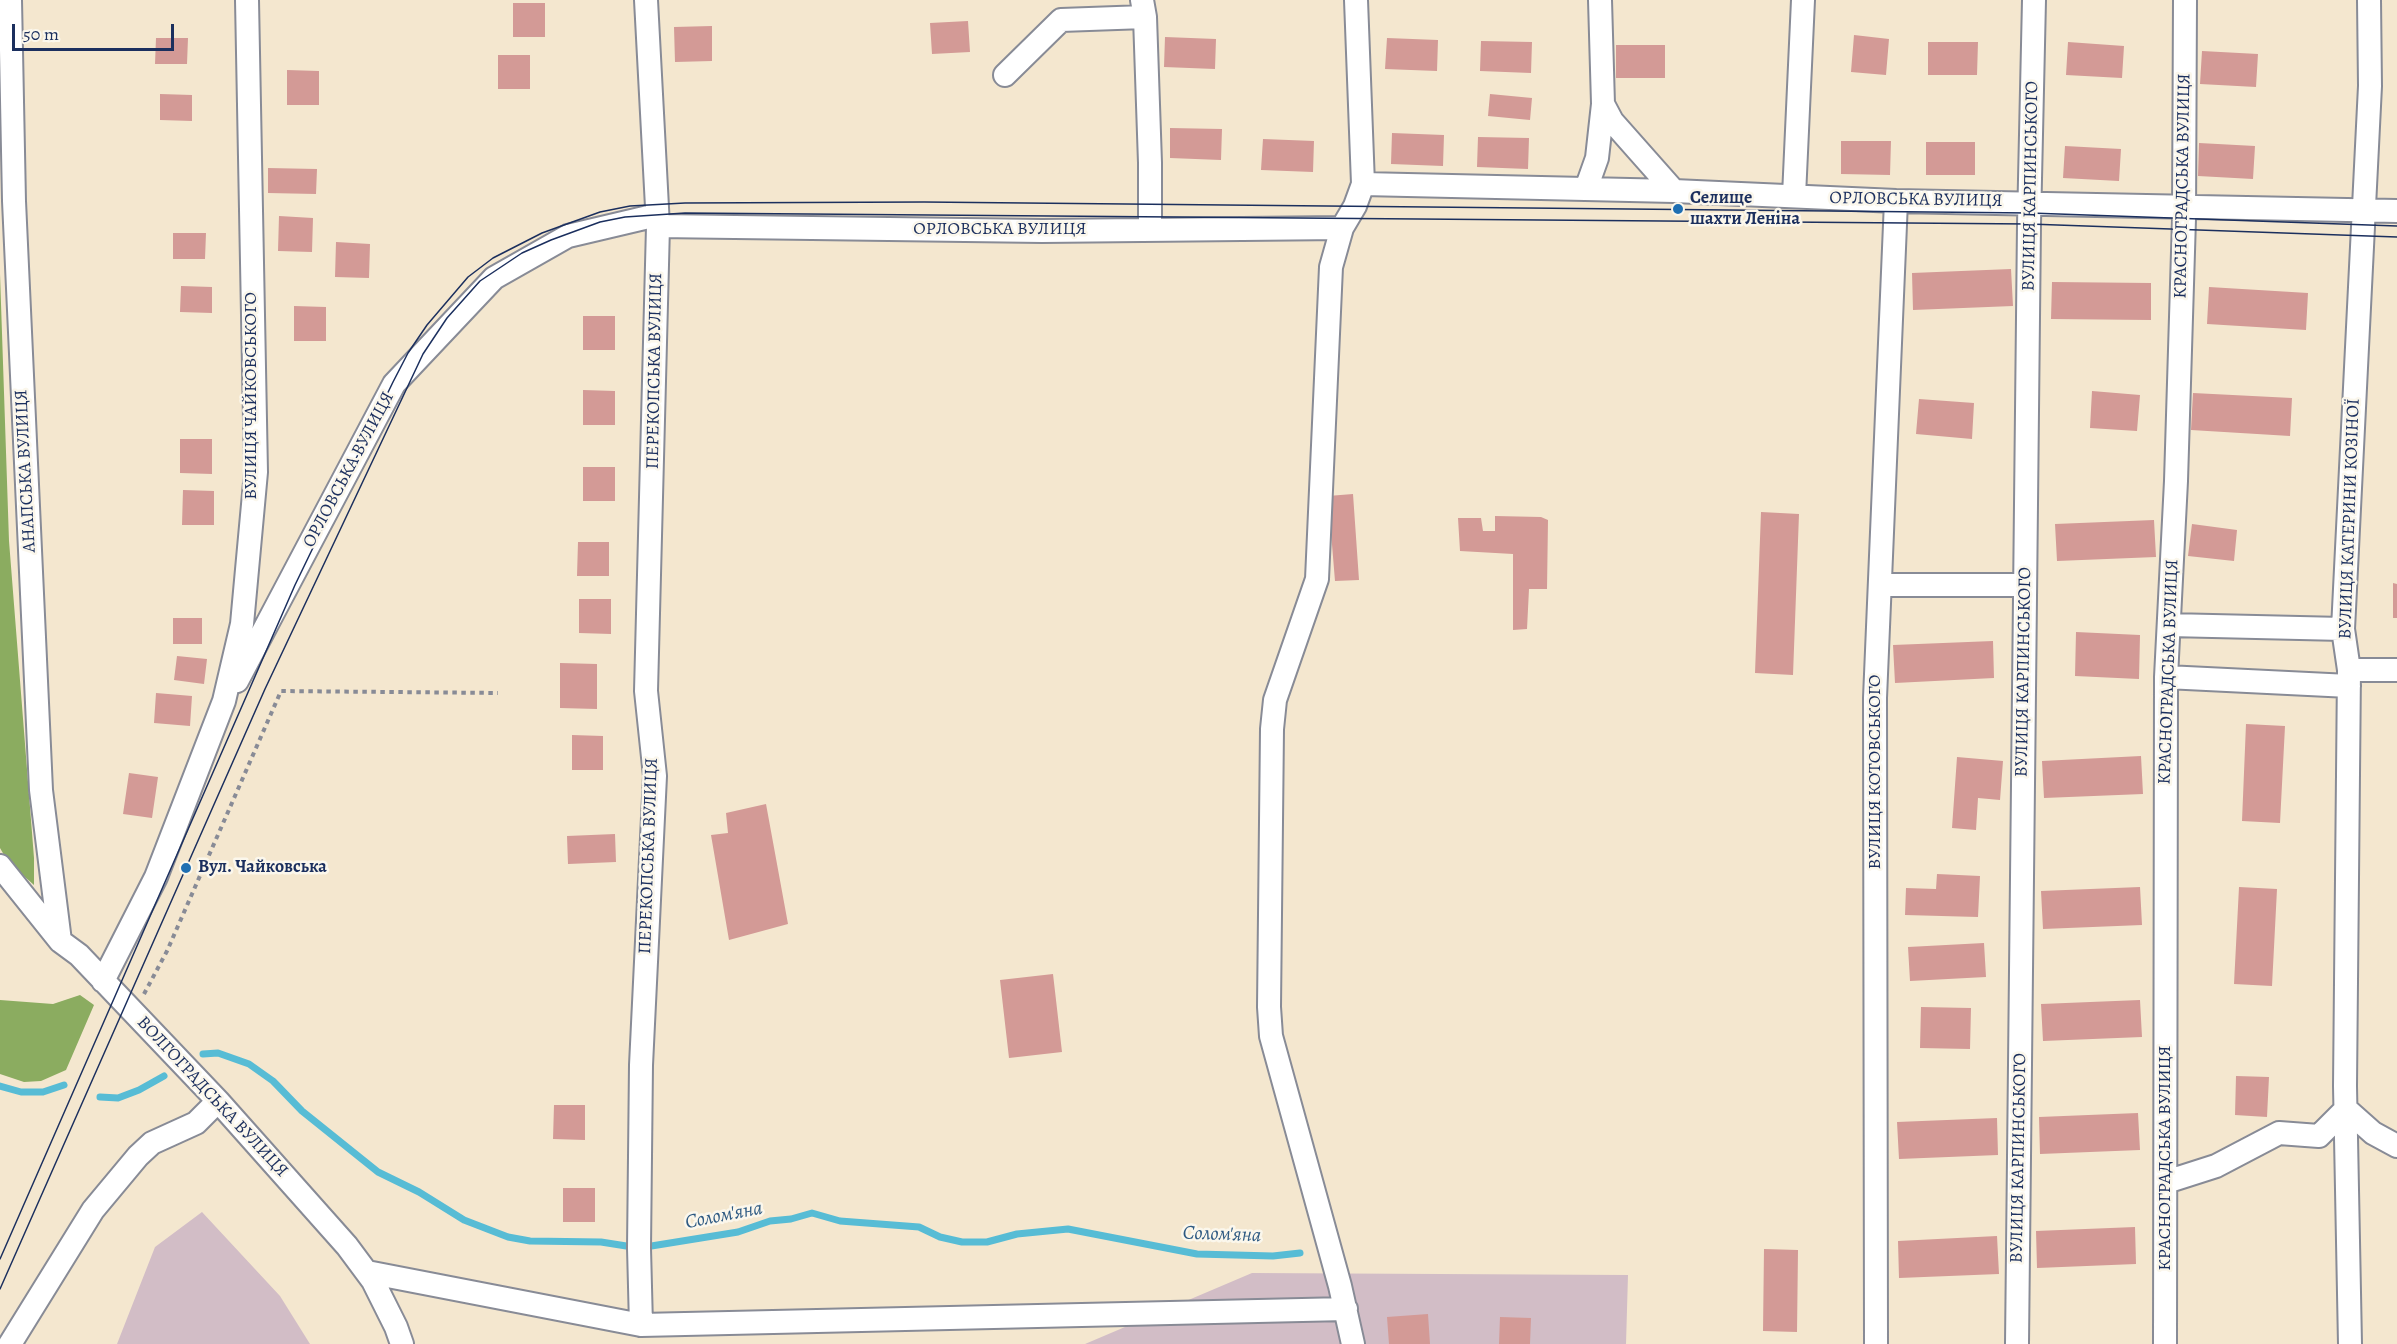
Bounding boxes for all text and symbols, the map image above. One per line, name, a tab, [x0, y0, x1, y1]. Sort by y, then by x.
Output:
scale bar	[15, 12, 177, 50]
text: 50 m	[23, 22, 59, 46]
street label: КРАСНОГРАДСЬКА ВУЛИЦЯ	[2170, 73, 2196, 299]
street label: ВУЛИЦЯ КАРПИНСЬКОГО	[2018, 81, 2044, 291]
place label: Селище шахти Леніна	[1690, 188, 1800, 230]
street label: ОРЛОВСЬКА ВУЛИЦЯ	[1829, 188, 2003, 212]
marker: Селище шахти Леніна	[1671, 202, 1685, 216]
street label: ОРЛОВСЬКА ВУЛИЦЯ	[913, 219, 1087, 241]
street label: ПЕРЕКОПСЬКА ВУЛИЦЯ	[642, 273, 668, 469]
street label: ВУЛИЦЯ ЧАЙКОВСЬКОГО	[241, 292, 263, 500]
street label: ОРЛОВСЬКА ВУЛИЦЯ	[299, 388, 399, 552]
street label: АНАПСЬКА ВУЛИЦЯ	[11, 389, 41, 553]
street label: ВУЛИЦЯ КАТЕРИНИ КОЗІНОЇ	[2335, 398, 2365, 640]
street label: КРАСНОГРАДСЬКА ВУЛИЦЯ	[2154, 559, 2184, 785]
street label: ВУЛИЦЯ КАРПИНСЬКОГО	[2011, 567, 2037, 777]
street label: ВУЛИЦЯ КОТОВСЬКОГО	[1865, 675, 1887, 869]
street label: ПЕРЕКОПСЬКА ВУЛИЦЯ	[635, 758, 663, 954]
place label: Вул. Чайковська	[198, 857, 327, 879]
marker: Вул. Чайковська	[179, 861, 193, 875]
street label: ВОЛГОГРАДСЬКА ВУЛИЦЯ	[132, 1012, 292, 1182]
street label: КРАСНОГРАДСЬКА ВУЛИЦЯ	[2155, 1045, 2177, 1271]
street label: ВУЛИЦЯ КАРПИНСЬКОГО	[2006, 1053, 2032, 1263]
water label: Солом'яна	[683, 1197, 765, 1235]
water label: Солом'яна	[1182, 1222, 1262, 1248]

